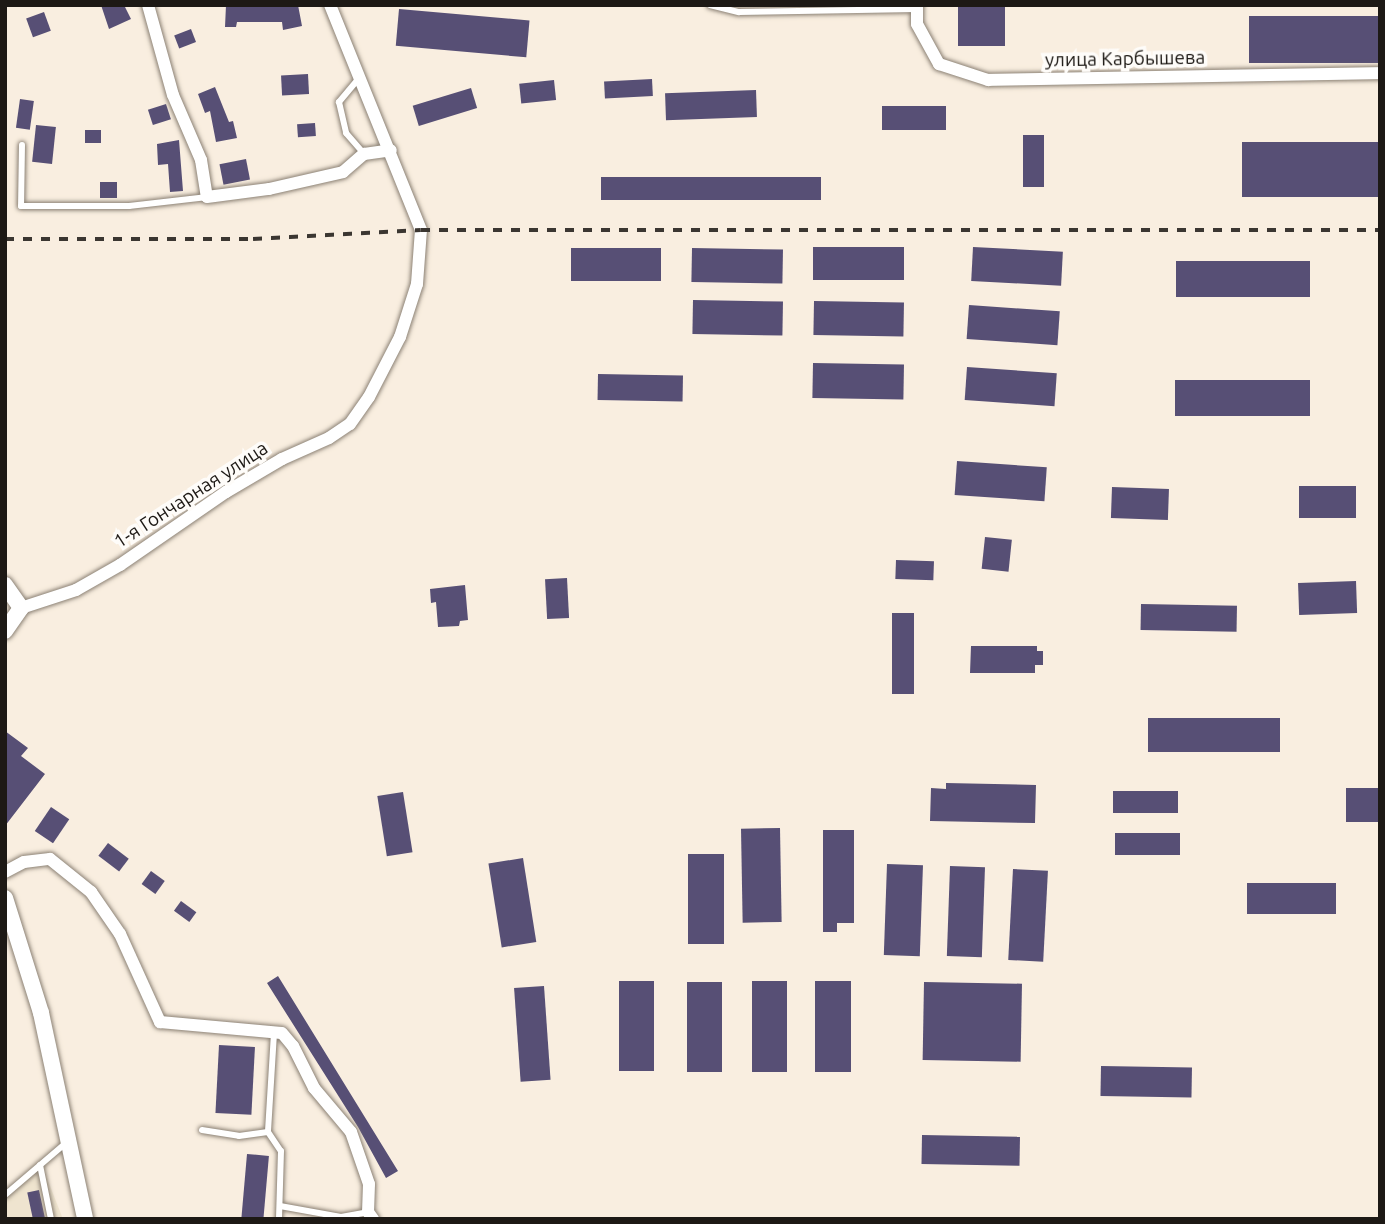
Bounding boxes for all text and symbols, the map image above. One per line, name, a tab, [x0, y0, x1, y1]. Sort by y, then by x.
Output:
street label: улица Карбышева	[1045, 46, 1205, 72]
street label: 1-я Гончарная улица	[110, 437, 272, 553]

